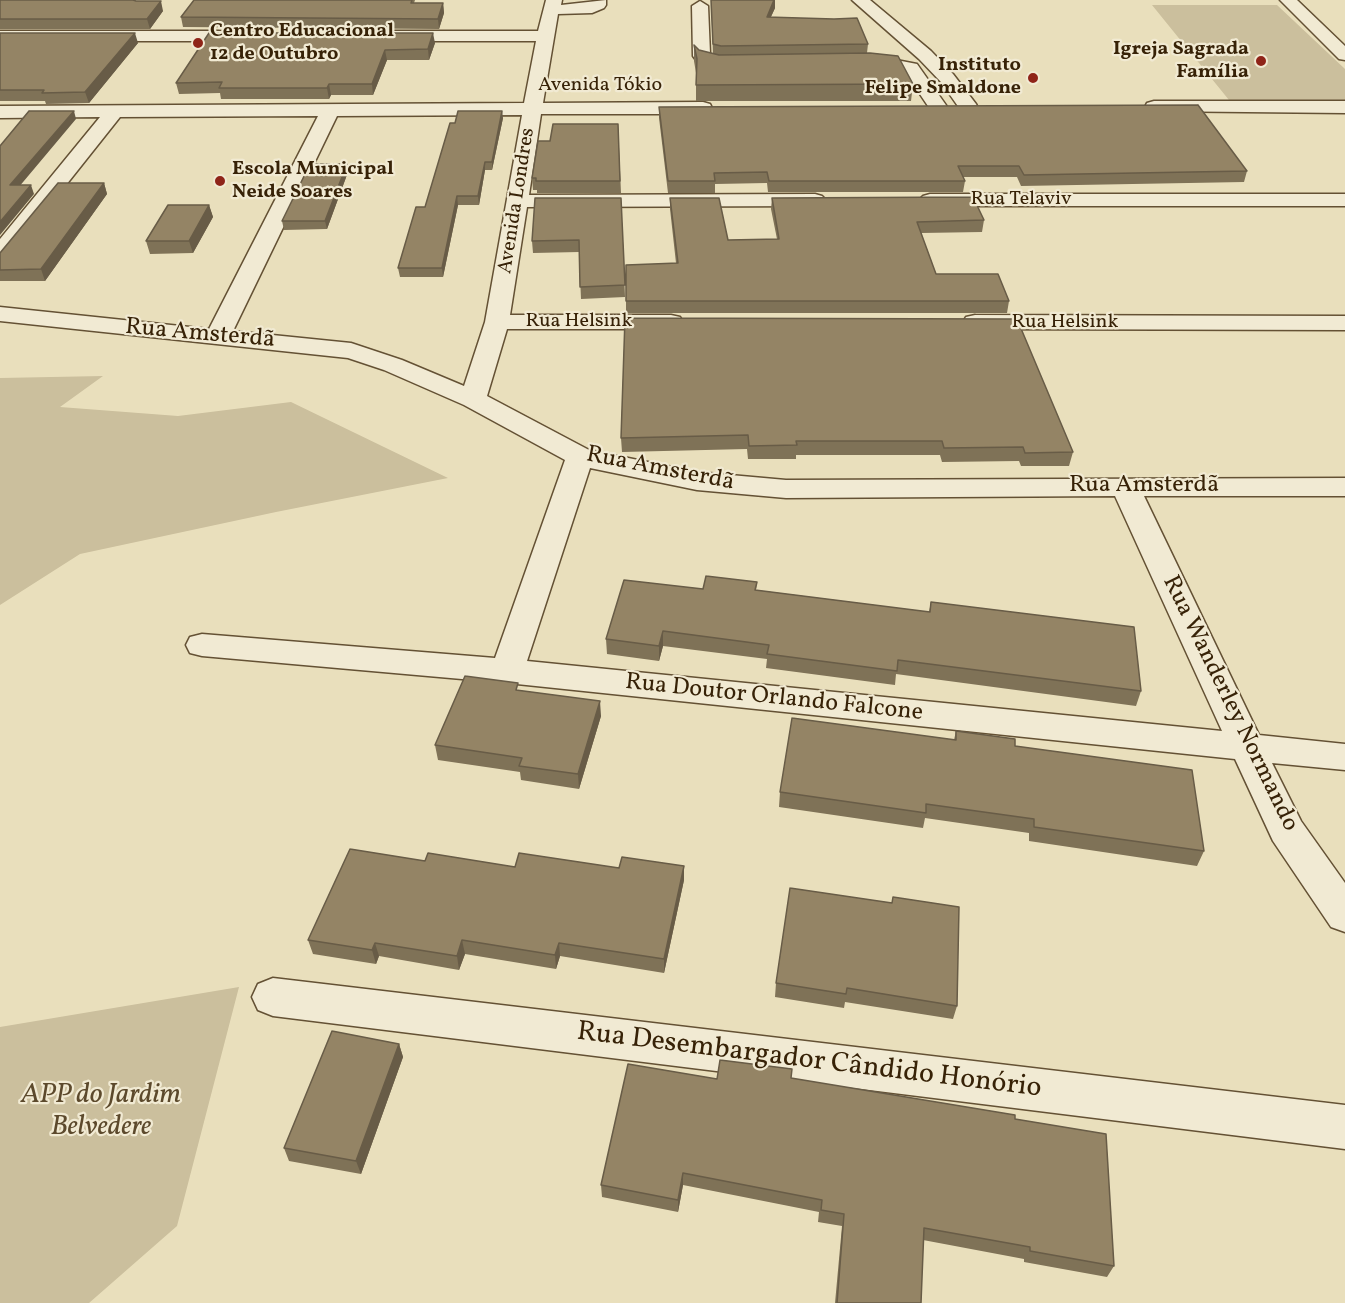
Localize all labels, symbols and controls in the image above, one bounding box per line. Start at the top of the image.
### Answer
place label: Centro Educacional 12 de Outubro [210,20,394,67]
marker: Centro Educacional 12 de Outubro [191,36,205,50]
place label: Igreja Sagrada Família [1113,38,1249,85]
place label: Instituto Felipe Smaldone [864,54,1021,101]
marker: Igreja Sagrada Família [1254,54,1268,68]
marker: Instituto Felipe Smaldone [1026,71,1040,85]
street label: Avenida Tókio [538,74,662,98]
street label: Avenida Londres [495,126,541,276]
place label: Escola Municipal Neide Soares [232,158,394,205]
marker: Escola Municipal Neide Soares [213,174,227,188]
street label: Rua Telaviv [970,188,1072,212]
street label: Rua Helsink [526,310,632,334]
street label: Rua Helsink [1012,311,1118,335]
street label: Rua Amsterdã [124,314,276,356]
street label: Rua Amsterdã [584,442,736,498]
street label: Rua Amsterdã [1069,473,1219,501]
street label: Rua Wanderley Normando [1154,571,1304,837]
street label: Rua Doutor Orlando Falcone [624,669,924,729]
street label: Rua Desembargador Cândido Honório [575,1017,1043,1107]
park label: APP do Jardim Belvedere [21,1080,181,1146]

